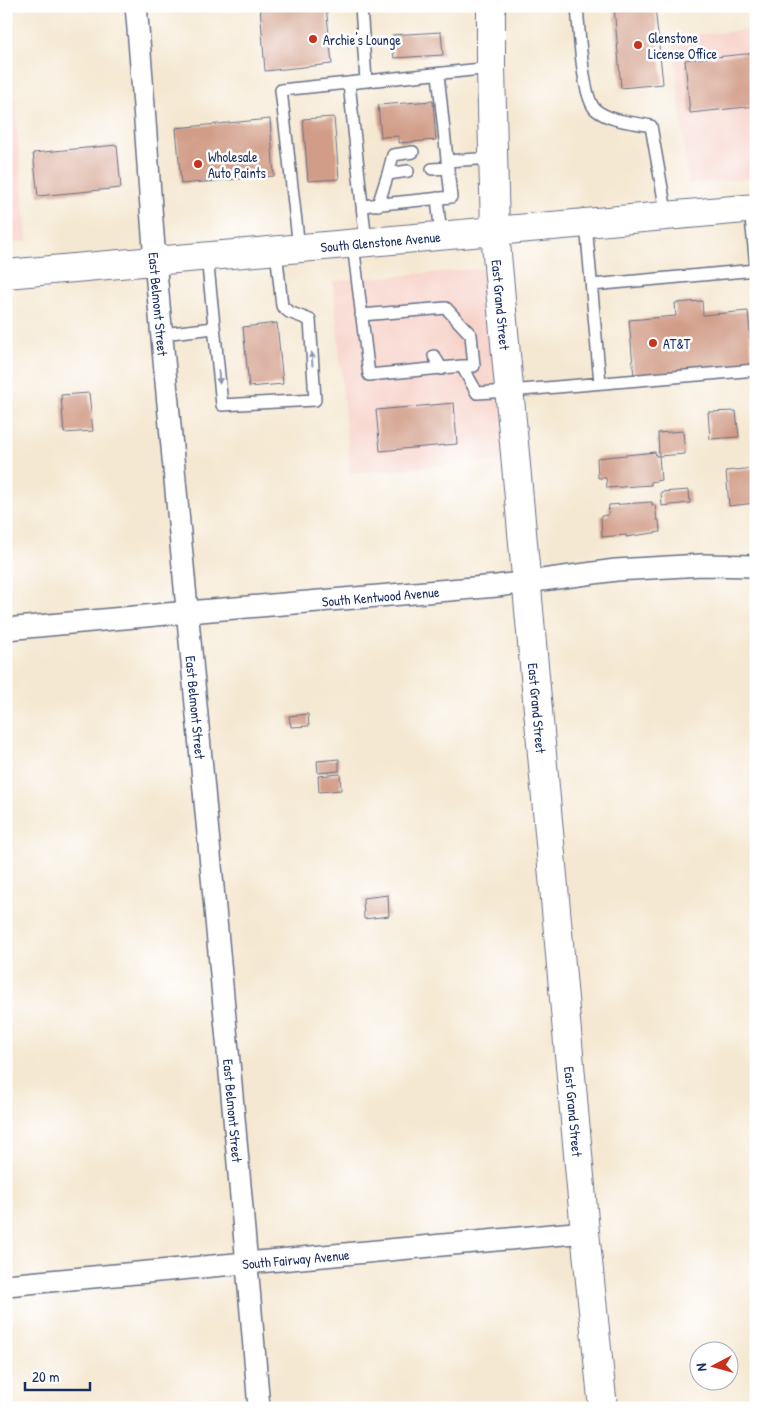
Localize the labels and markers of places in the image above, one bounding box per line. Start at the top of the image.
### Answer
place label: Glenstone License Office [648,28,718,63]
place label: Archie's Lounge [323,30,401,50]
marker: Archie's Lounge [307,33,319,45]
marker: Glenstone License Office [632,39,644,51]
place label: Wholesale Auto Paints [208,147,266,182]
marker: Wholesale Auto Paints [192,158,204,170]
place label: AT&T [663,334,691,353]
marker: AT&T [647,337,659,349]

